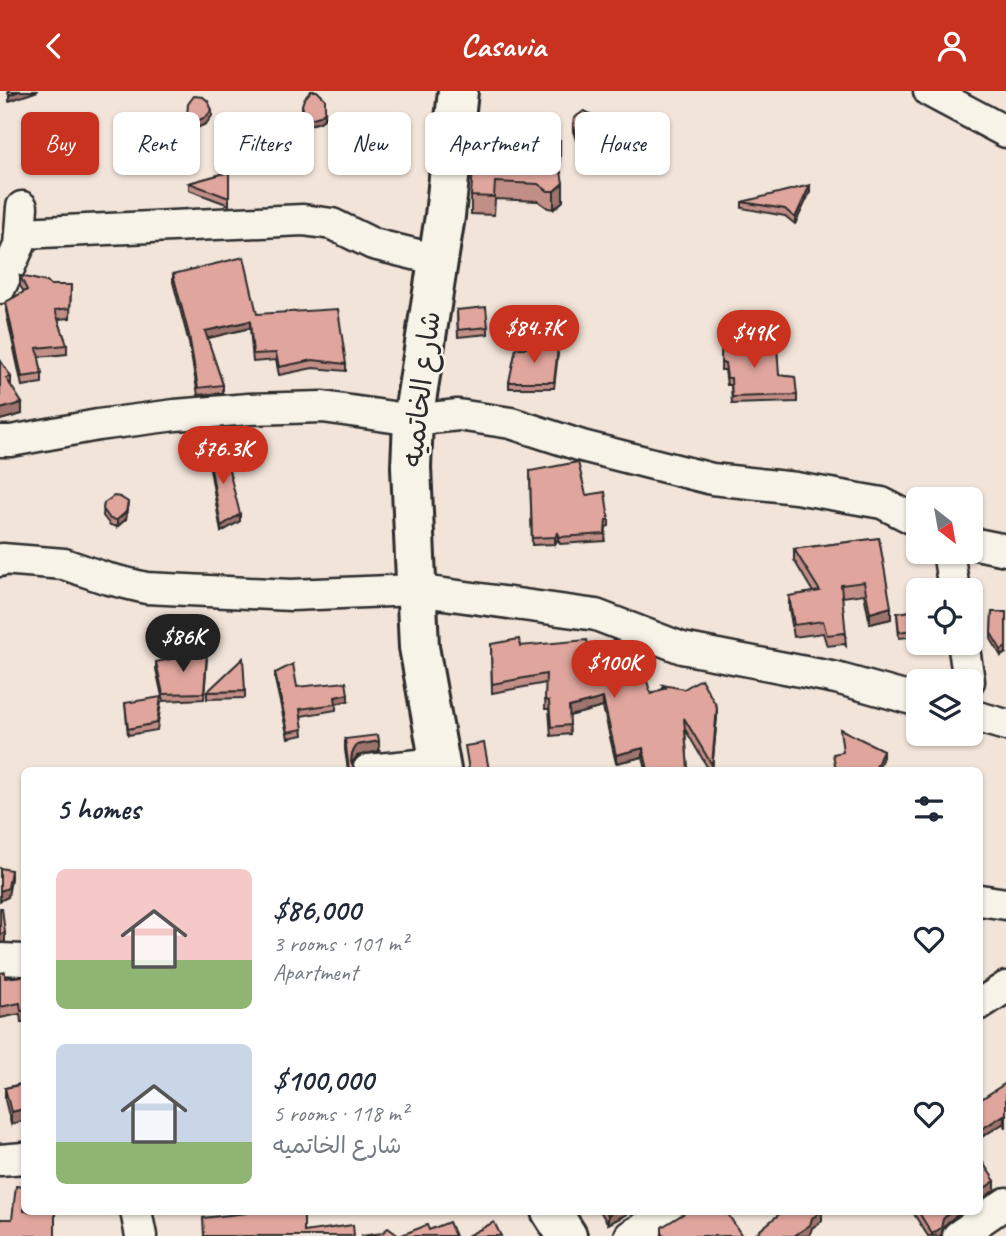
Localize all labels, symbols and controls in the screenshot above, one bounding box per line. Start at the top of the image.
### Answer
text: Casavia [461,25,546,66]
icon: back [35,27,73,65]
icon: person [933,27,971,65]
chip: Buy [21,112,99,175]
chip: Rent [113,112,200,175]
chip: Filters [214,112,314,175]
chip: New [328,112,411,175]
chip: Apartment [425,112,561,175]
chip: House [575,112,670,175]
pin: $84.7K [477,306,591,365]
street label: شارع الخاتميه [394,309,450,469]
pin: $49K [713,310,795,370]
text: $84.7K [505,313,563,342]
text: $49K [733,318,775,347]
pin: $76.3K [166,427,280,486]
text: $76.3K [194,434,252,463]
north arrow [906,487,984,563]
map controls [906,487,983,746]
button: locate [906,578,983,655]
pin: $86K [142,615,224,674]
text: $86K [161,622,205,651]
pin: $100K [565,641,663,700]
text: $100K [587,648,641,677]
button: layers [906,669,983,746]
text: 5 homes [56,790,140,828]
icon: filters [910,790,948,828]
text: $86,000 [273,891,361,929]
icon: home [112,897,196,981]
icon: heart [910,920,948,958]
text: 3 rooms · 101 m² [273,929,408,958]
text: Apartment [273,958,358,987]
text: $100,000 [273,1061,373,1099]
icon: home [112,1072,196,1156]
icon: heart [910,1095,948,1133]
text: 5 rooms · 118 m² [273,1099,408,1128]
text: شارع الخاتميه [273,1131,401,1160]

